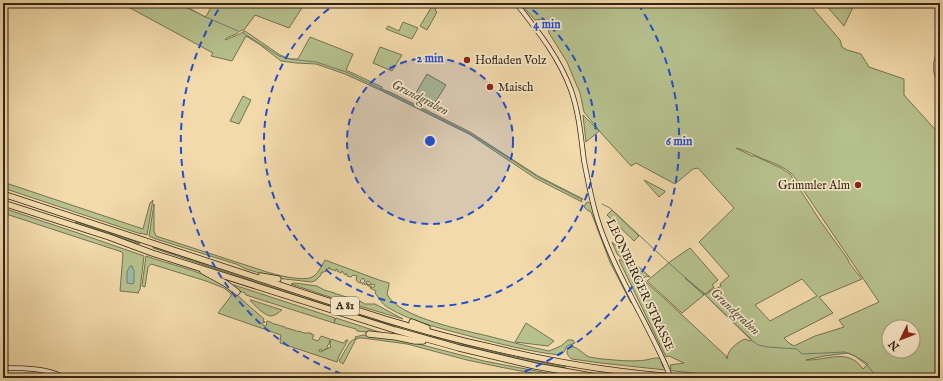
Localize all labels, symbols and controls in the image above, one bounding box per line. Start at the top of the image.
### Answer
text: 4 min [533,17,561,32]
text: 2 min [416,51,444,66]
place label: Hofladen Volz [475,53,547,68]
marker: Hofladen Volz [462,55,472,65]
water label: Grundgraben [388,76,451,121]
place label: Maisch [498,80,534,95]
marker: Maisch [485,82,495,92]
centre of rings [423,134,437,148]
text: 6 min [666,134,693,149]
place label: Grimmler Alm [778,178,850,193]
marker: Grimmler Alm [853,180,863,190]
street label: LEONBERGER STRASSE [603,216,677,354]
water label: Grundgraben [706,285,763,340]
road number: A 81 [331,297,359,315]
north arrow [881,319,921,359]
text: N [886,337,903,354]

